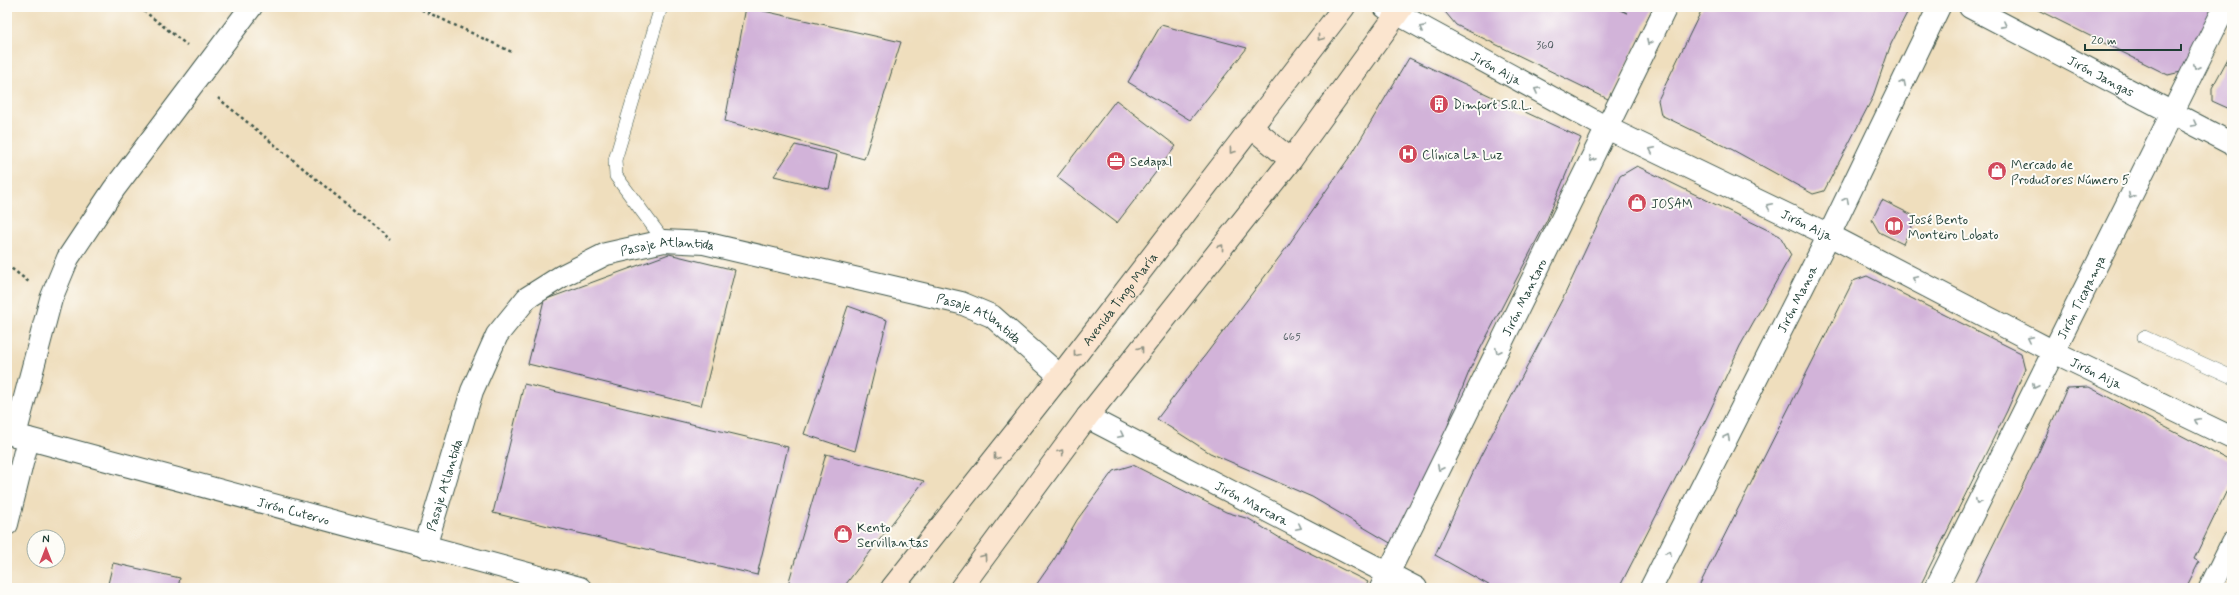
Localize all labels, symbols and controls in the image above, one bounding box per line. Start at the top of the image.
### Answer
one-way arrow [2000,20,2008,28]
one-way arrow [1419,25,1426,33]
scale bar [2085,26,2181,52]
one-way arrow [1318,33,1325,40]
text: 20 m [2091,33,2117,49]
one-way arrow [1646,38,1654,45]
house number: 360 [1536,39,1554,53]
street label: Jirón Aija [1467,48,1524,90]
street label: Jirón Jangas [2064,52,2137,101]
one-way arrow [2193,63,2201,71]
one-way arrow [1898,80,1906,87]
one-way arrow [1533,87,1541,94]
building icon: Dimfort S.R.L. [1428,93,1450,115]
place label: Dimfort S.R.L. [1453,97,1532,116]
one-way arrow [2190,119,2197,127]
hospital icon: Clínica La Luz [1397,143,1419,165]
one-way arrow [1230,147,1237,154]
place label: Clínica La Luz [1422,147,1503,164]
one-way arrow [1649,147,1656,155]
office icon: Sedapal [1105,150,1127,172]
place label: Sedapal [1130,154,1172,171]
one-way arrow [1589,155,1597,162]
place label: Mercado de Productores Número 5 [2011,157,2130,189]
shop icon: Mercado de Productores Número 5 [1986,160,2008,182]
shop icon: JOSAM [1626,192,1648,214]
one-way arrow [2129,192,2136,199]
place label: JOSAM [1651,196,1693,213]
one-way arrow [1841,197,1849,205]
one-way arrow [1766,203,1773,211]
street label: Jirón Aija [1778,206,1835,246]
place label: José Bento Monteiro Lobato [1908,212,1998,244]
library icon: José Bento Monteiro Lobato [1883,215,1905,237]
street label: Pasaje Atlantida [619,233,717,261]
one-way arrow [1217,245,1224,252]
street label: Avenida Tingo María [1079,249,1162,350]
street label: Jirón Ticapampa [2054,252,2110,343]
street label: Jirón Mantaro [1499,256,1551,339]
street label: Jirón Manoa [1774,263,1822,336]
one-way arrow [1911,277,1919,284]
street label: Pasaje Atlantida [935,291,1025,349]
house number: 665 [1283,330,1301,344]
one-way arrow [2027,336,2034,344]
one-way arrow [1136,347,1143,354]
one-way arrow [1495,347,1503,354]
one-way arrow [1074,350,1081,357]
street label: Jirón Aija [2067,354,2125,394]
one-way arrow [2032,381,2040,389]
one-way arrow [2194,418,2201,426]
one-way arrow [1117,430,1125,438]
one-way arrow [1723,434,1730,441]
street label: Pasaje Atlantida [423,437,467,534]
one-way arrow [1056,449,1064,456]
one-way arrow [993,452,1000,459]
one-way arrow [1437,463,1445,471]
street label: Jirón Marcara [1212,478,1291,530]
street label: Jirón Cutervo [255,494,331,530]
one-way arrow [1975,498,1983,506]
place label: Kento Servillantas [857,520,928,552]
shop icon: Kento Servillantas [832,523,854,545]
one-way arrow [1295,523,1302,530]
north arrow [26,529,66,569]
text: N [42,533,50,547]
one-way arrow [1664,550,1672,557]
one-way arrow [979,554,986,561]

